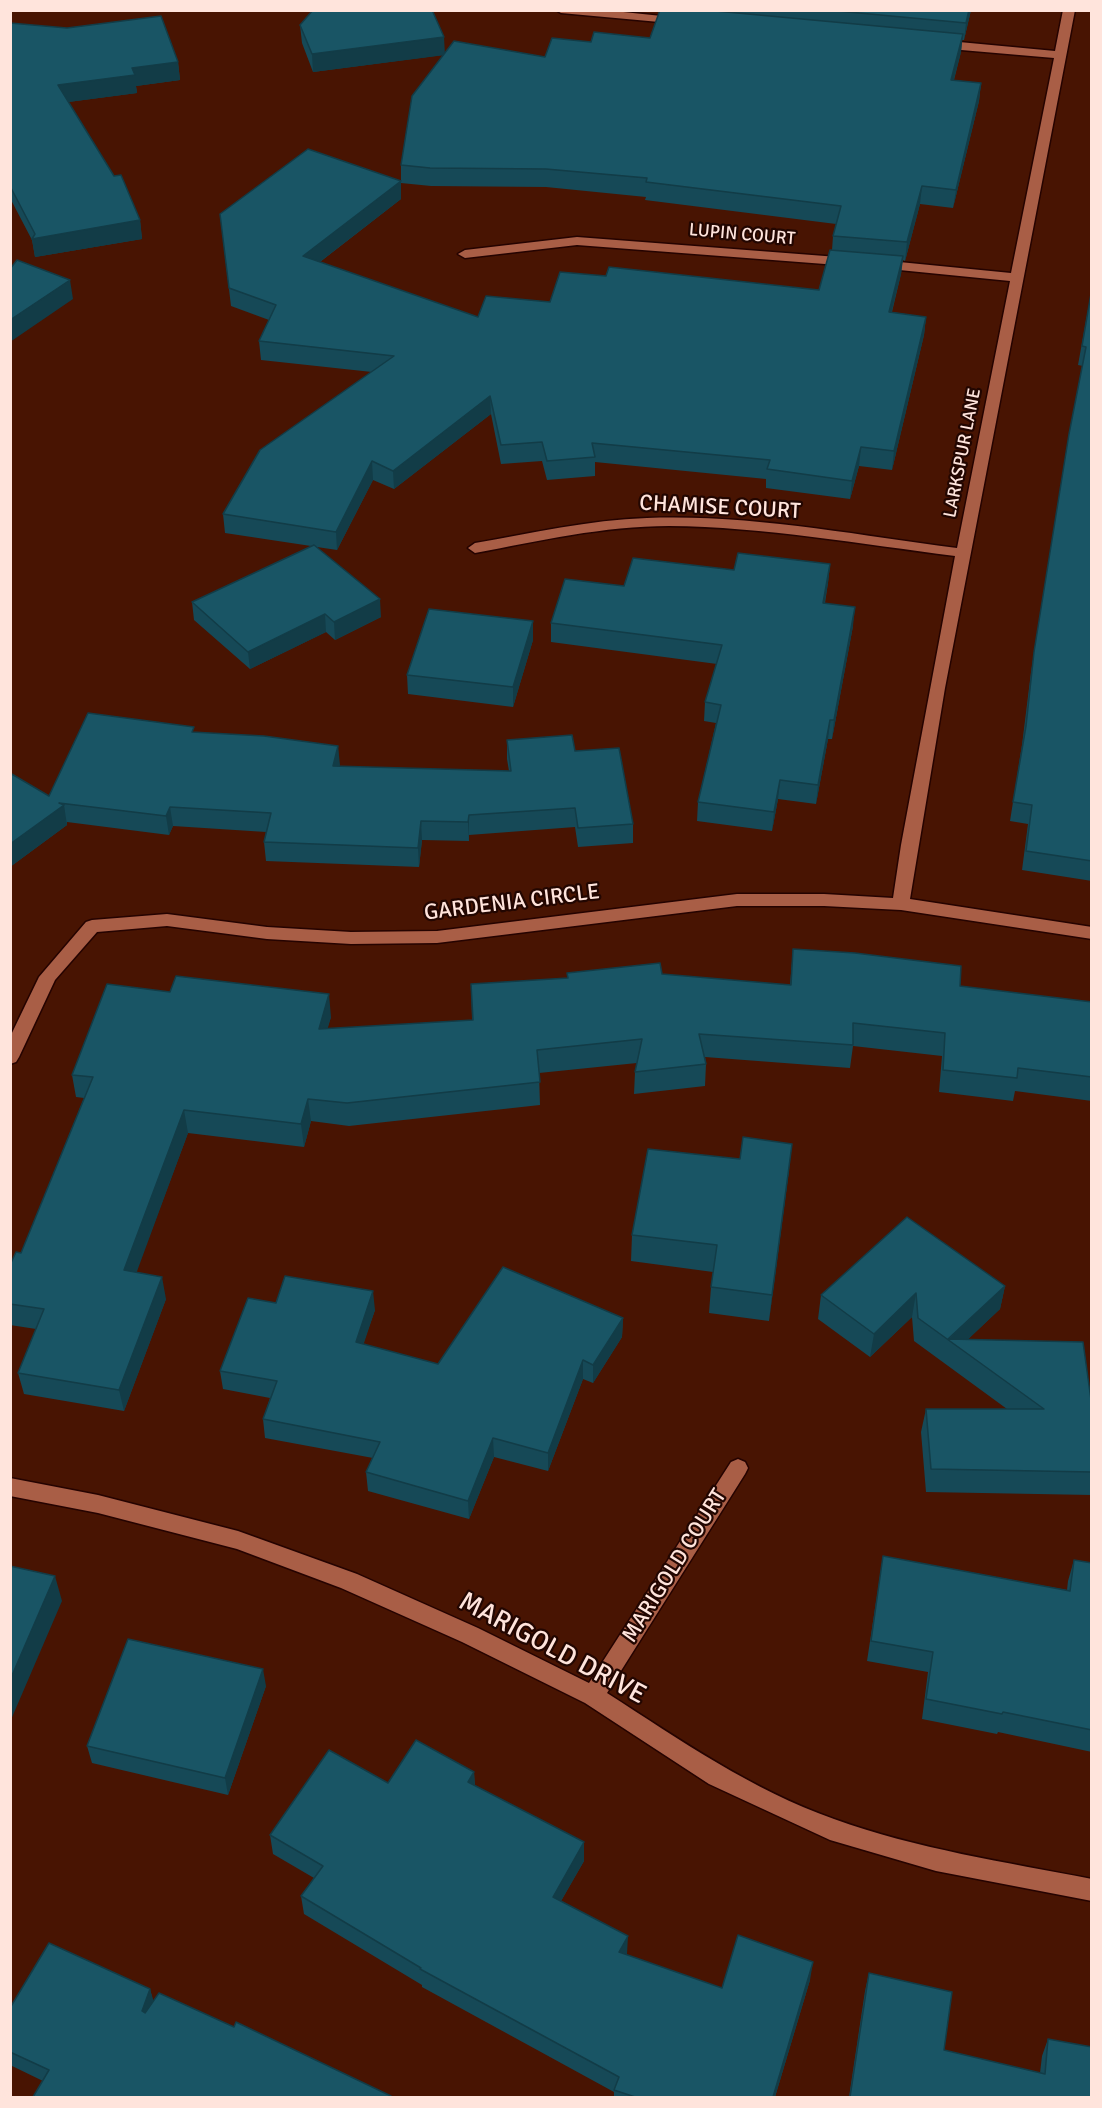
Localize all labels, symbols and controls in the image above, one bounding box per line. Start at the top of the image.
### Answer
street label: LUPIN COURT [688,220,796,250]
street label: LARKSPUR LANE [940,386,986,520]
street label: CHAMISE COURT [639,491,801,525]
street label: GARDENIA CIRCLE [423,879,601,927]
street label: MARIGOLD COURT [617,1484,733,1648]
street label: MARIGOLD DRIVE [453,1586,651,1712]

